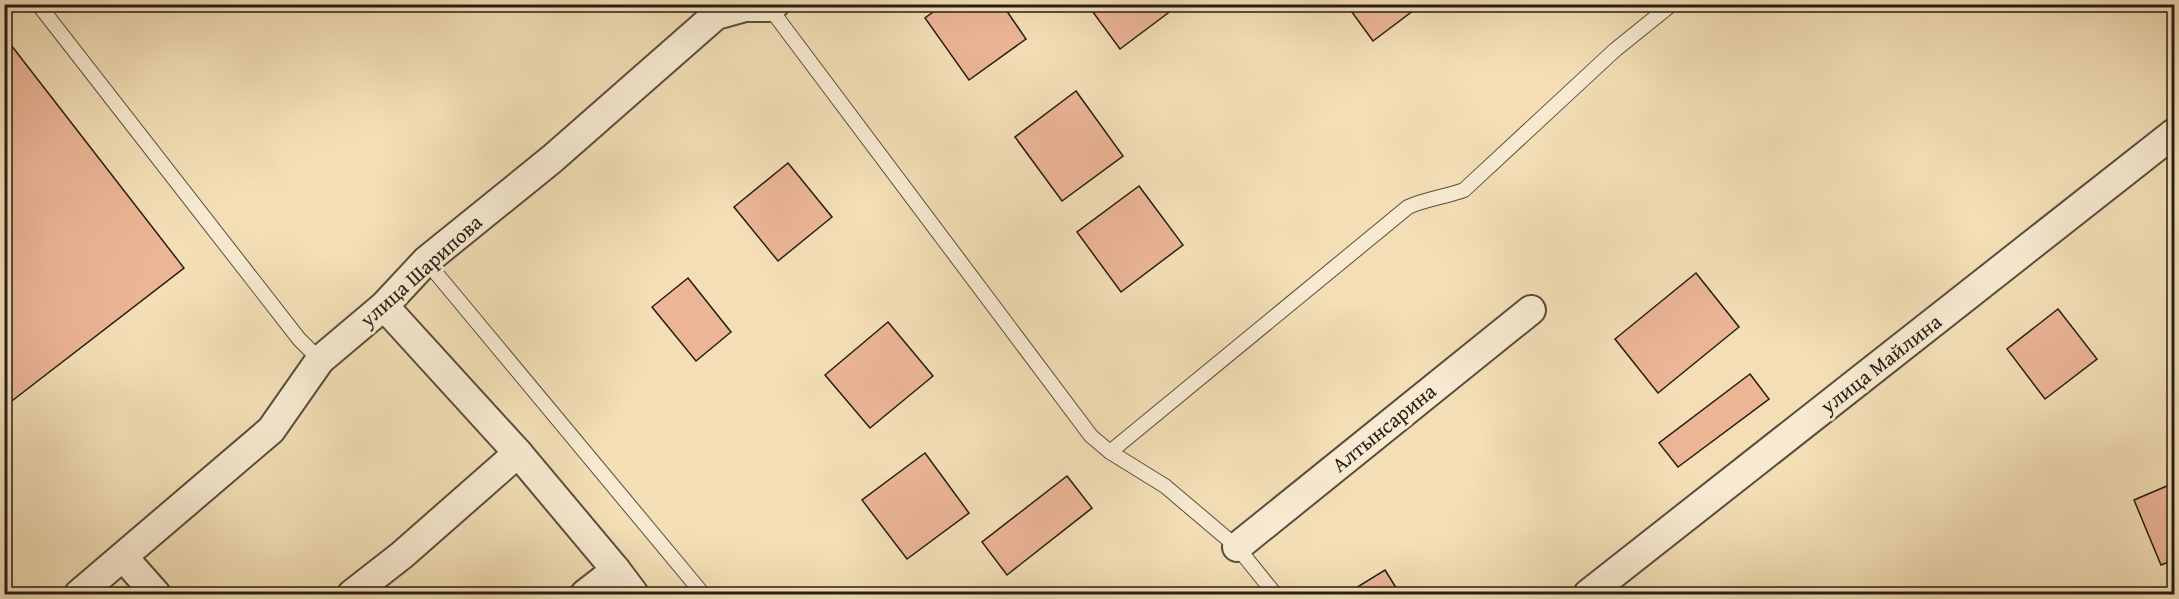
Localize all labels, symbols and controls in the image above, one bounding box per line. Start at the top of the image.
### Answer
street label: улица Шарипова [352,207,489,335]
street label: улица Майлина [1813,306,1948,422]
street label: Алтынсарина [1325,376,1443,480]

